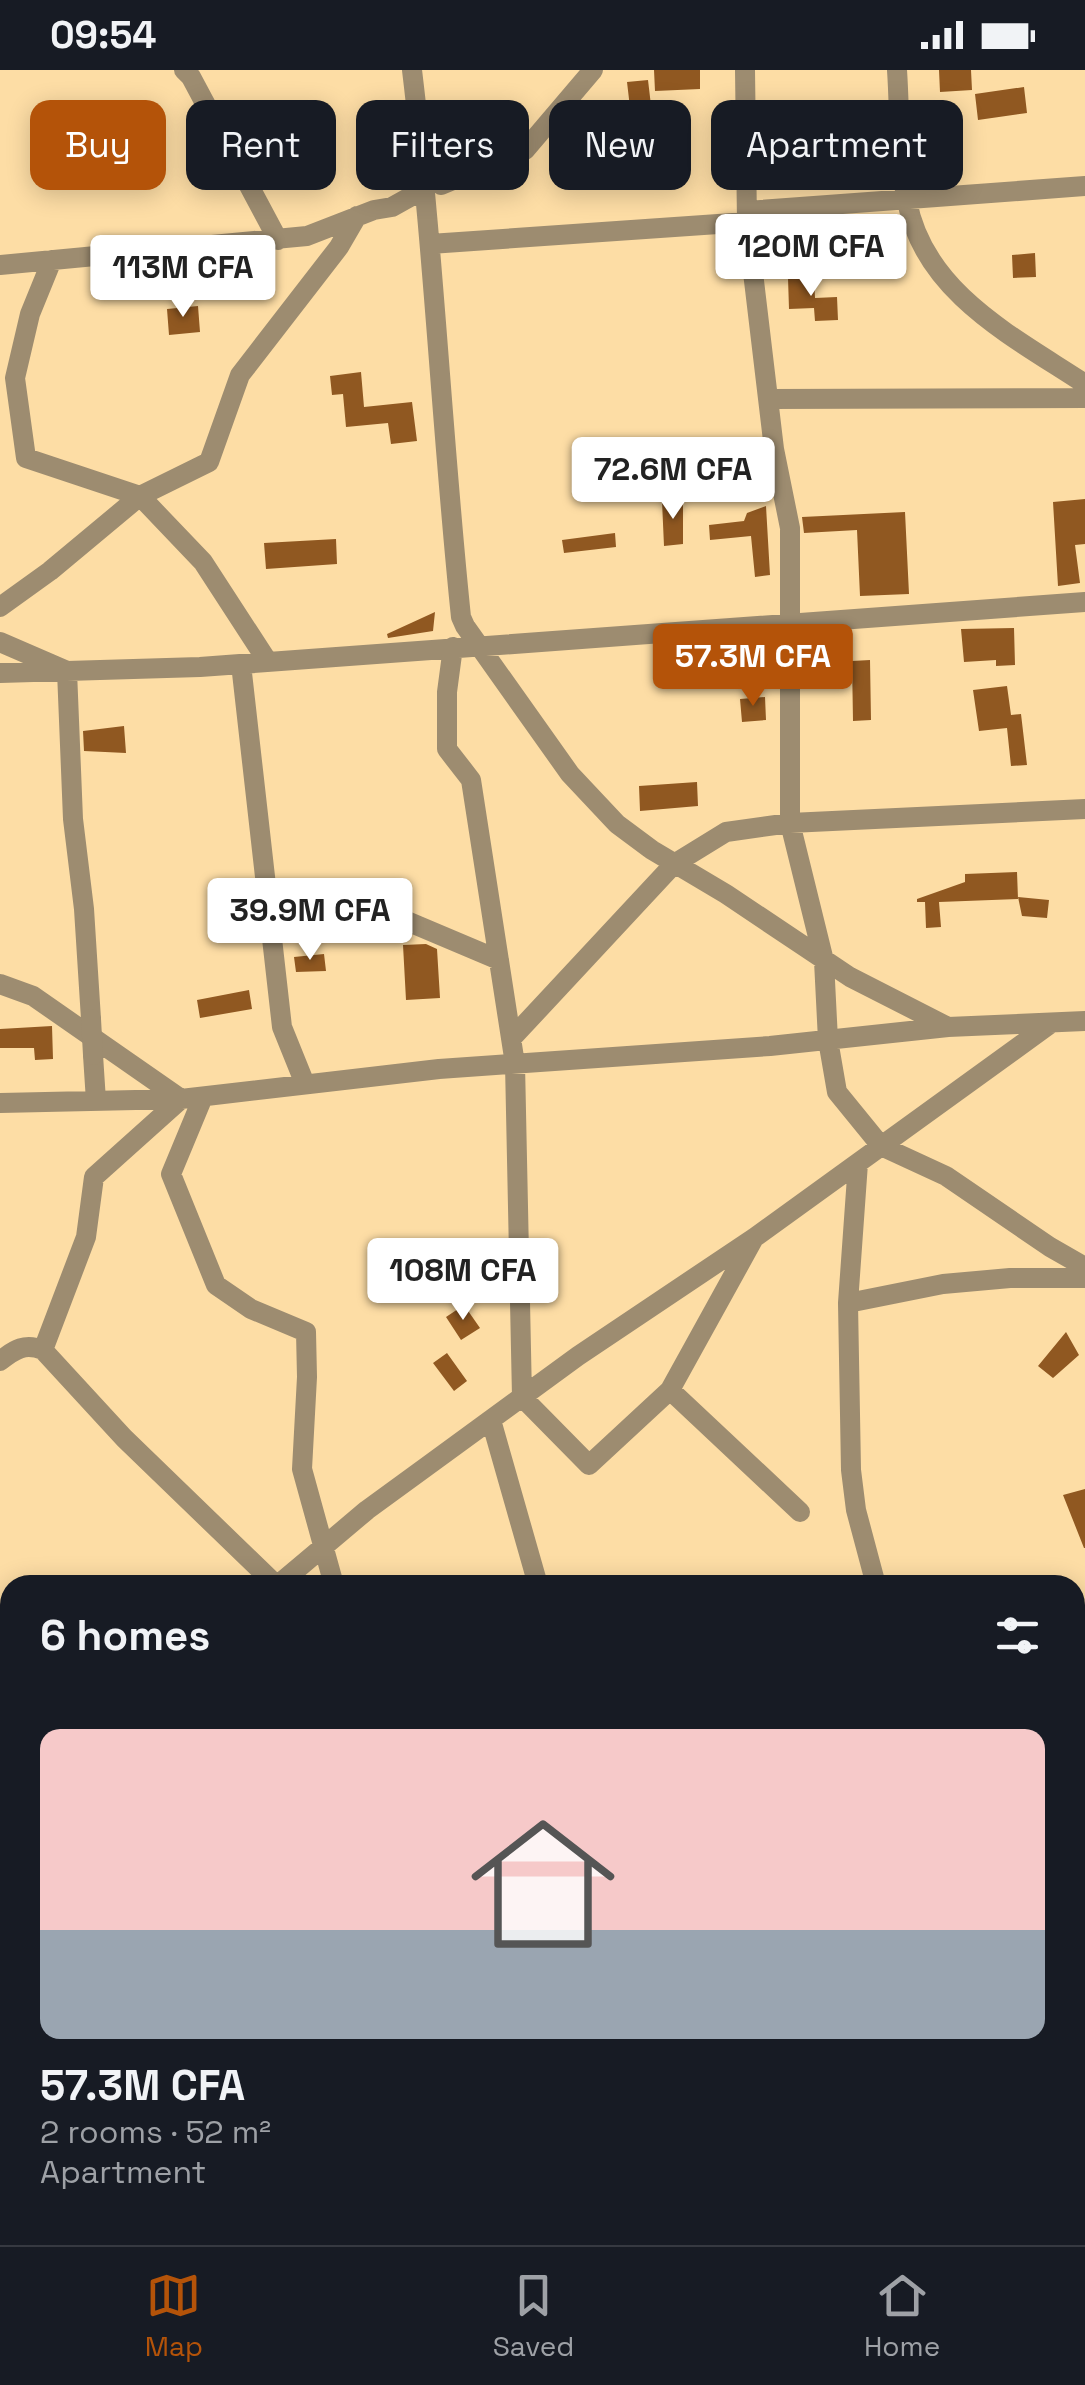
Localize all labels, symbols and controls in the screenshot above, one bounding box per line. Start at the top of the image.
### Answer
text: 09:54 [50,11,156,59]
chip: Buy [30,100,166,190]
chip: Rent [186,100,336,190]
chip: Filters [356,100,529,190]
chip: New [549,100,691,190]
chip: Apartment [711,100,963,190]
pin: 120M CFA [708,214,914,299]
text: 120M CFA [737,226,885,266]
pin: 113M CFA [80,235,286,320]
text: 113M CFA [112,247,254,287]
pin: 72.6M CFA [559,437,787,522]
text: 72.6M CFA [594,449,752,489]
pin: 57.3M CFA [639,624,867,709]
text: 57.3M CFA [675,636,831,676]
pin: 39.9M CFA [196,878,424,963]
text: 39.9M CFA [229,890,391,930]
pin: 108M CFA [360,1238,566,1323]
text: 108M CFA [389,1250,537,1290]
icon: filters [990,1608,1045,1663]
text: 6 homes [40,1609,210,1662]
icon: home [453,1794,633,1974]
text: 57.3M CFA [40,2059,245,2112]
text: 2 rooms · 52 m² [40,2112,271,2152]
text: Apartment [40,2152,206,2192]
tab: Map [145,2268,203,2364]
tab: Saved [493,2268,574,2364]
tab: Home [864,2268,940,2364]

